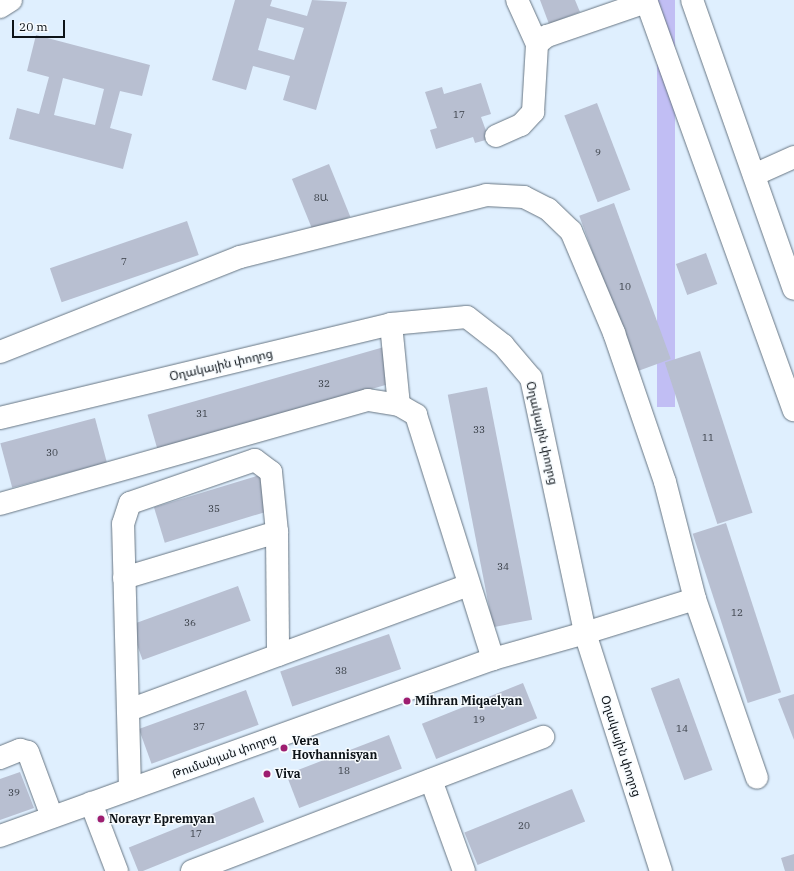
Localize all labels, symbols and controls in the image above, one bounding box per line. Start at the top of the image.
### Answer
scale bar [14,12,67,38]
text: 20 m [19,19,48,34]
house number: 17 [453,109,465,121]
house number: 9 [595,147,601,159]
house number: 8Ա [314,192,328,204]
house number: 7 [121,256,127,268]
house number: 10 [619,281,631,293]
street label: Օղակային փողոց [168,346,274,384]
house number: 32 [318,378,330,390]
street label: Օղակային փողոց [523,380,561,486]
house number: 31 [196,408,208,420]
house number: 33 [473,424,485,436]
house number: 11 [702,432,714,444]
house number: 30 [46,447,58,459]
house number: 35 [208,503,220,515]
house number: 34 [497,561,509,573]
house number: 12 [731,607,743,619]
house number: 36 [184,617,196,629]
house number: 38 [335,665,347,677]
place label: Mihran Miqaelyan [415,694,522,708]
street label: Օղակային փողոց [598,694,644,798]
marker: Mihran Miqaelyan [402,696,412,706]
house number: 19 [473,714,485,726]
house number: 37 [193,721,205,733]
house number: 14 [676,723,688,735]
street label: Թումանյան փողոց [170,730,278,782]
place label: Vera Hovhannisyan [292,734,377,762]
marker: Vera Hovhannisyan [279,743,289,753]
house number: 18 [338,765,350,777]
place label: Viva [275,767,301,781]
marker: Viva [262,769,272,779]
house number: 39 [8,787,20,799]
place label: Norayr Epremyan [109,812,215,826]
marker: Norayr Epremyan [96,814,106,824]
house number: 20 [518,820,530,832]
house number: 17 [190,828,202,840]

